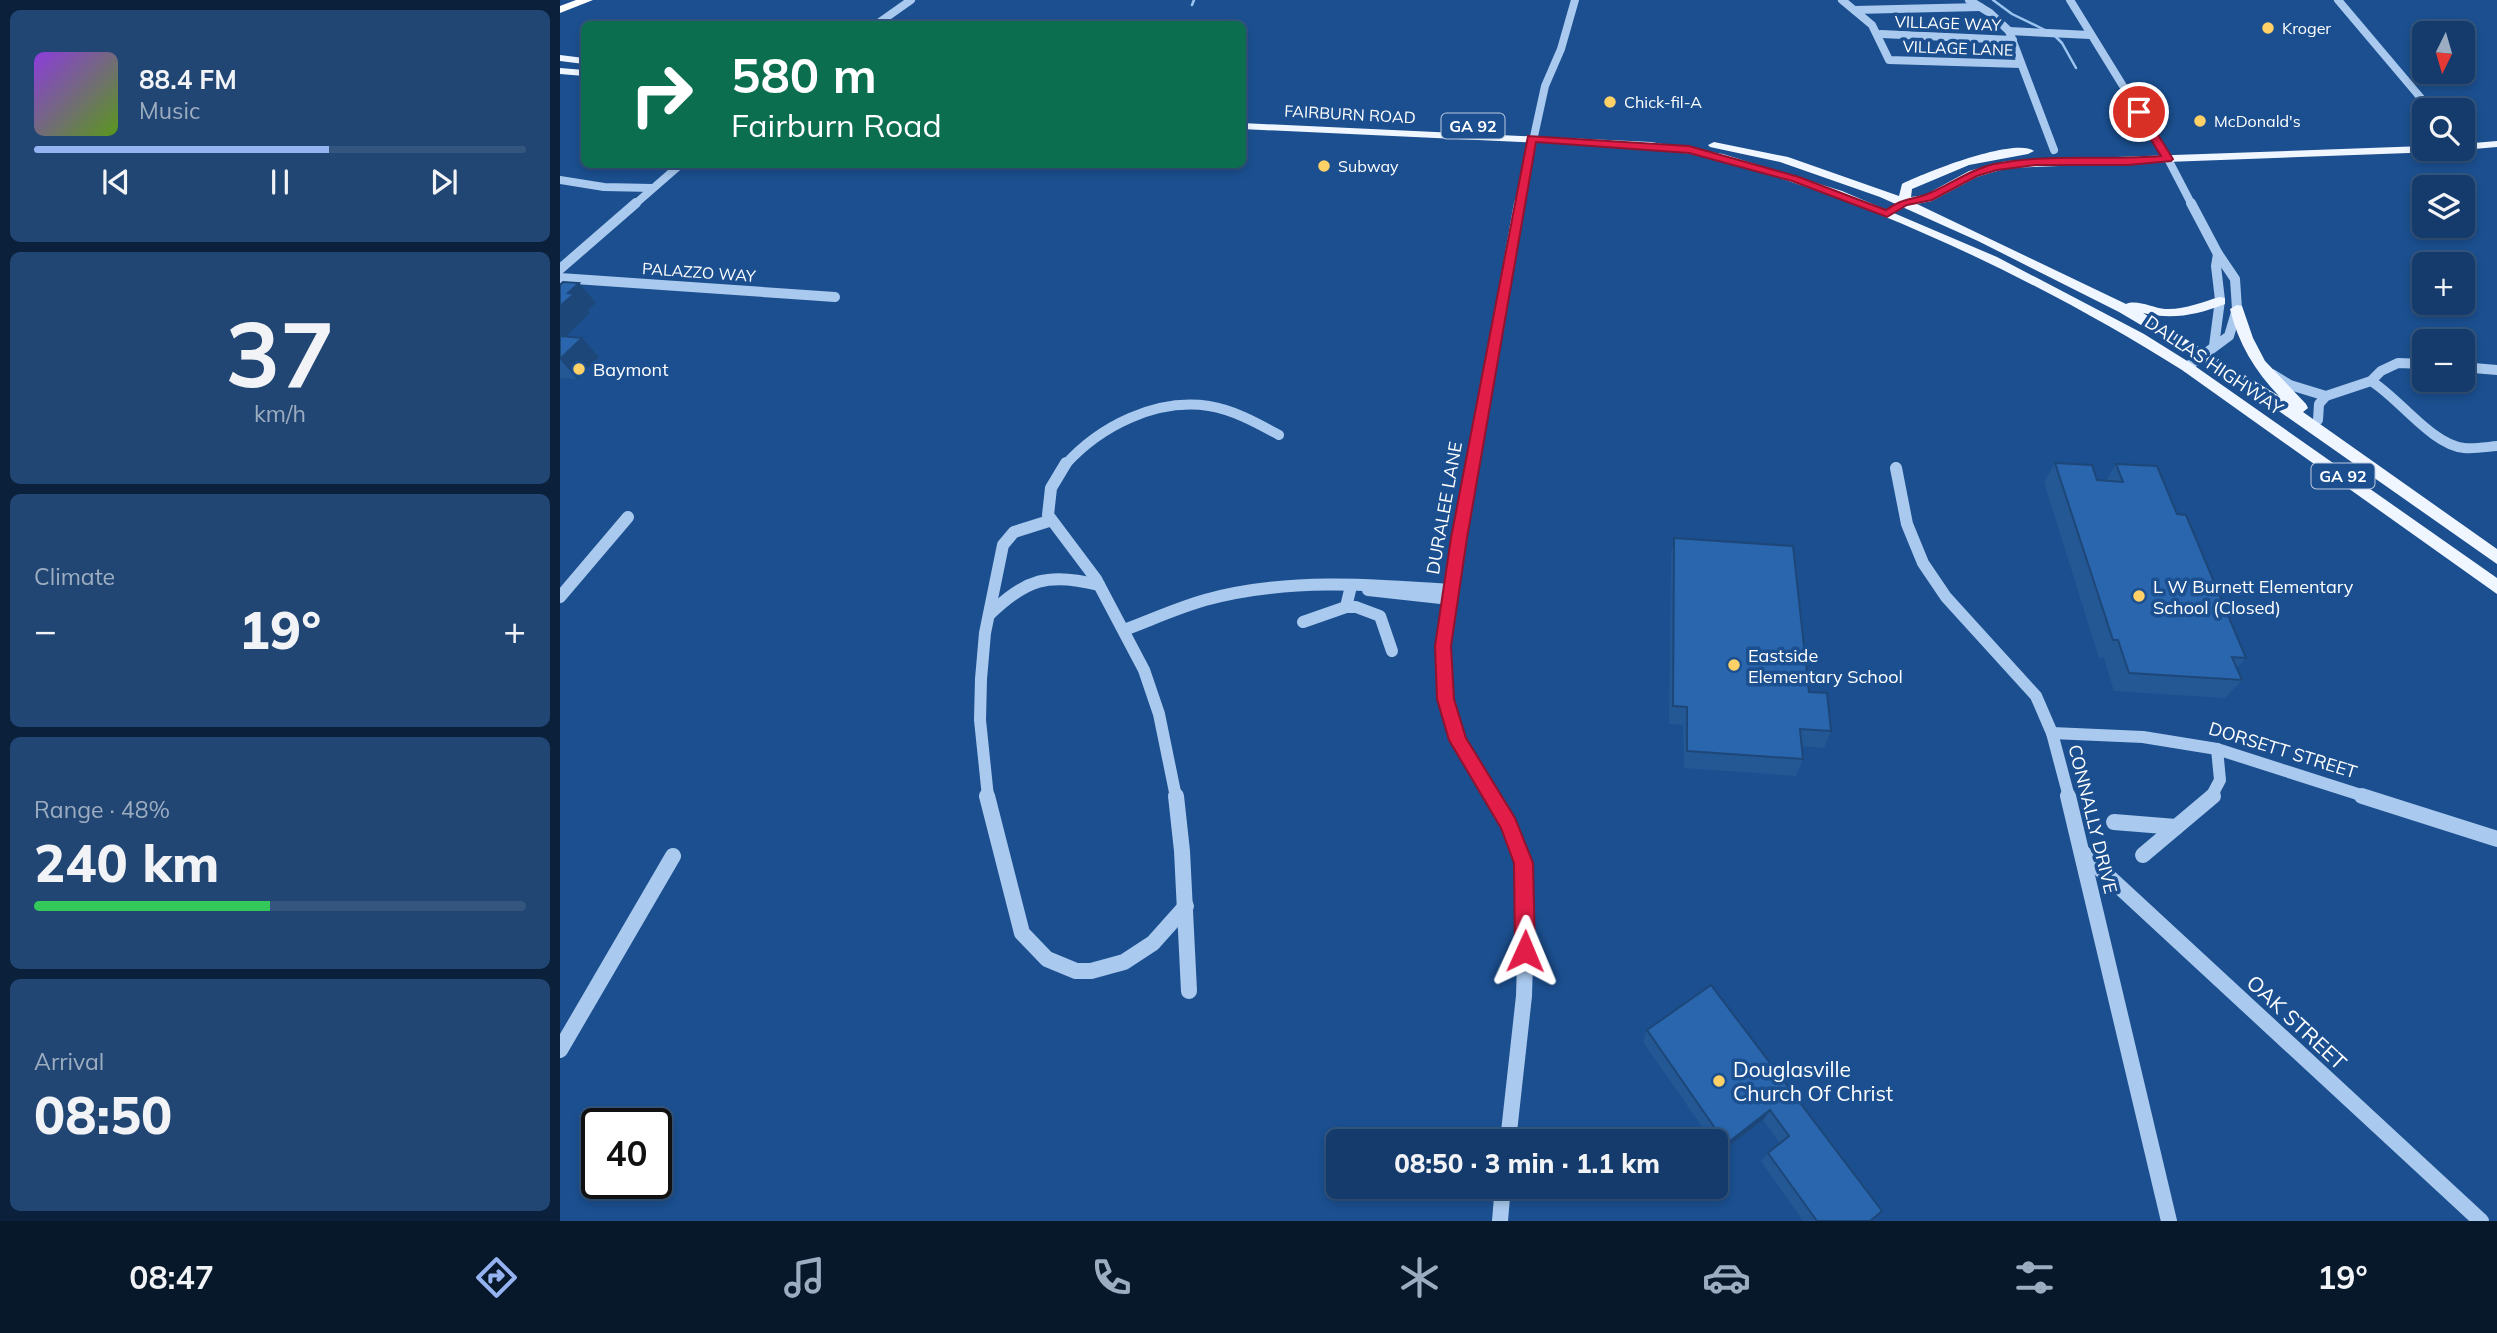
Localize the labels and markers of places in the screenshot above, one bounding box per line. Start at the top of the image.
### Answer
place label: Kroger [2282,18,2331,38]
marker: Kroger [2260,20,2276,36]
pin [2109,82,2169,142]
place label: Chick-fil-A [1624,92,1702,112]
marker: Chick-fil-A [1602,94,1618,110]
place label: McDonald's [2214,111,2301,131]
marker: McDonald's [2192,113,2208,129]
place label: Subway [1338,156,1399,176]
marker: Subway [1316,158,1332,174]
place label: Baymont [593,358,668,381]
marker: Baymont [571,361,587,377]
place label: L W Burnett Elementary School (Closed) [2153,575,2354,619]
marker: L W Burnett Elementary School (Closed) [2131,588,2147,604]
place label: Eastside Elementary School [1748,644,1903,688]
marker: Eastside Elementary School [1726,657,1742,673]
place label: Douglasville Church Of Christ [1733,1056,1893,1106]
marker: Douglasville Church Of Christ [1711,1073,1727,1089]

